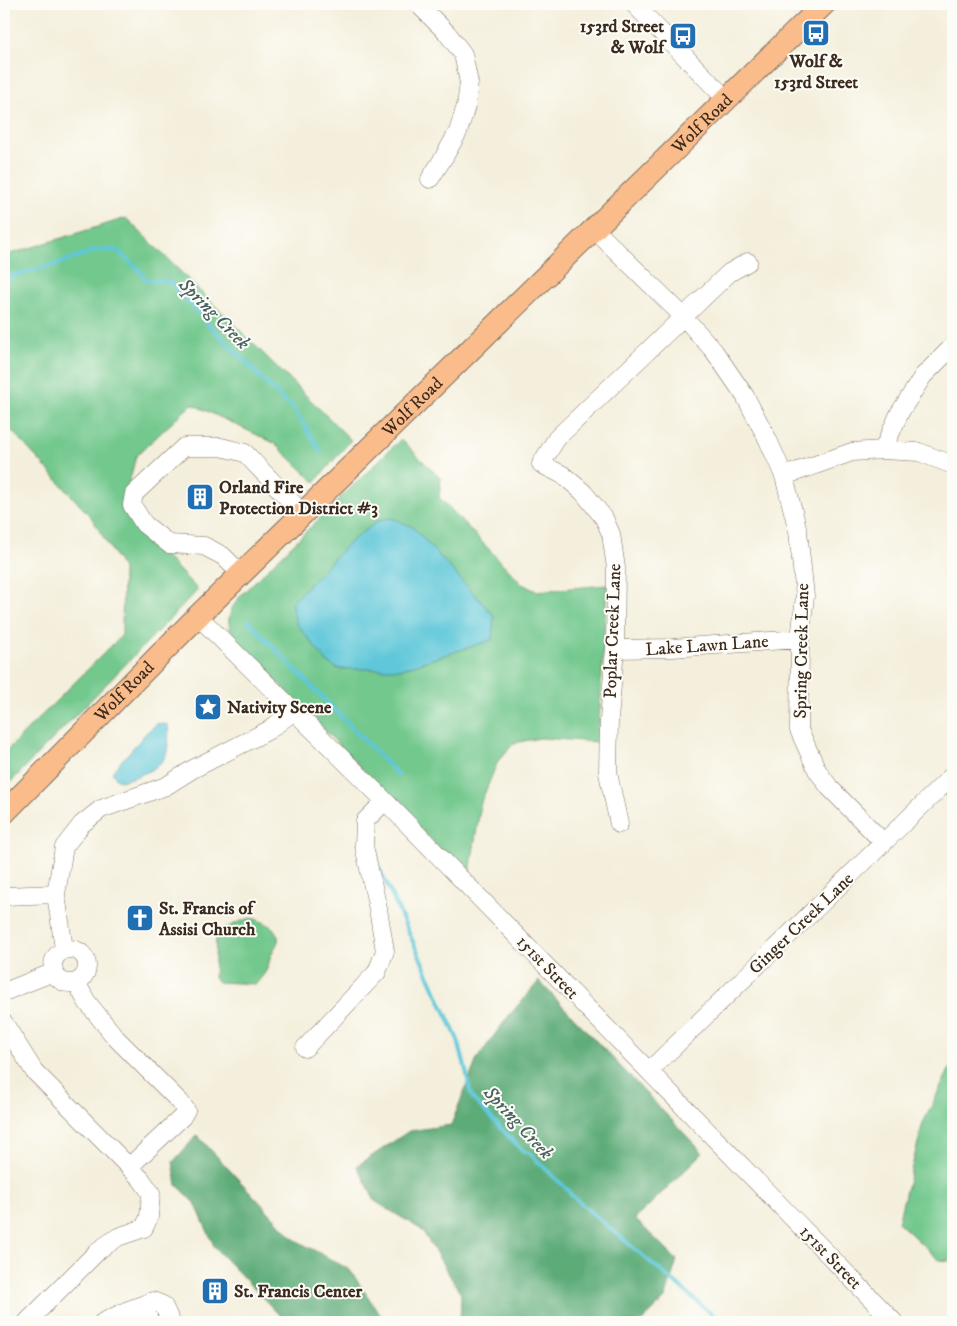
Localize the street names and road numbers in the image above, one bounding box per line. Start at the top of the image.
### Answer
street label: Wolf Road [667,90,738,160]
street label: Wolf Road [377,373,448,443]
street label: Poplar Creek Lane [600,563,626,699]
street label: Spring Creek Lane [790,583,814,719]
street label: Lake Lawn Lane [645,631,769,661]
street label: Wolf Road [89,657,159,728]
street label: Ginger Creek Lane [745,868,859,979]
street label: 151st Street [511,931,583,1004]
street label: 151st Street [794,1221,866,1294]

